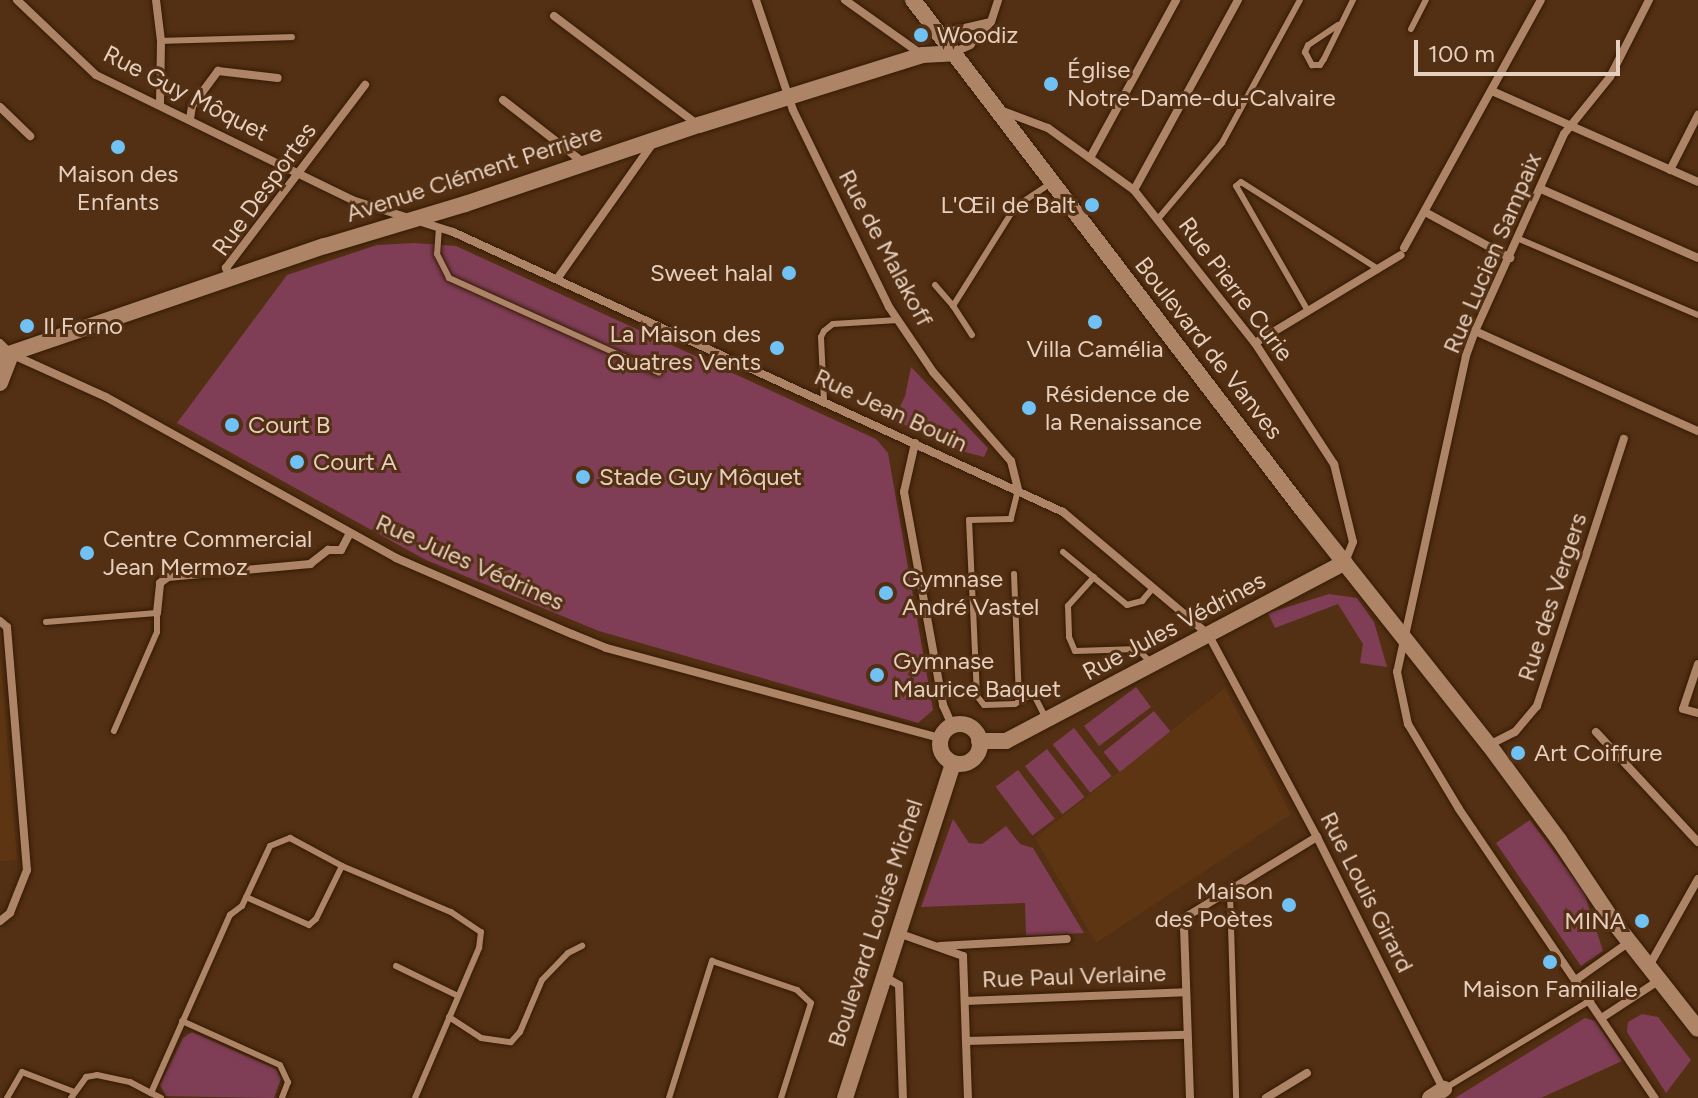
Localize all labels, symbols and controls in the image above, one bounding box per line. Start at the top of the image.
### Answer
place label: Woodiz [937,21,1018,49]
scale bar [1418,24,1624,74]
marker: Woodiz [912,26,930,44]
street label: Rue Guy Môquet [99,39,273,147]
text: 100 m [1428,39,1495,68]
place label: Église Notre-Dame-du-Calvaire [1067,56,1336,112]
marker: Église Notre-Dame-du-Calvaire [1042,75,1060,93]
street label: Rue Desportes [206,117,322,261]
street label: Avenue Clément Perrière [342,118,606,228]
marker: Maison des Enfants [109,138,127,156]
street label: Rue Lucien Sampaix [1437,148,1547,358]
place label: Maison des Enfants [58,160,178,216]
street label: Rue de Malakoff [833,165,939,331]
place label: L'Œil de Balt [940,191,1076,219]
marker: L'Œil de Balt [1083,196,1101,214]
street label: Rue Pierre Curie [1173,211,1299,367]
street label: Boulevard de Vanves [1129,251,1289,445]
place label: Sweet halal [650,259,773,287]
marker: Sweet halal [780,264,798,282]
place label: Il Forno [43,312,123,340]
marker: Villa Camélia [1086,313,1104,331]
marker: Il Forno [18,317,36,335]
place label: La Maison des Quatres Vents [607,320,761,376]
place label: Villa Camélia [1026,335,1164,363]
marker: La Maison des Quatres Vents [768,339,786,357]
street label: Rue Jean Bouin [810,362,972,458]
place label: Résidence de la Renaissance [1045,380,1202,436]
marker: Résidence de la Renaissance [1020,399,1038,417]
place label: Court B [248,411,330,439]
marker: Court B [223,416,241,434]
place label: Court A [313,448,397,476]
marker: Court A [288,453,306,471]
place label: Stade Guy Môquet [599,463,802,491]
marker: Stade Guy Môquet [574,468,592,486]
street label: Rue Jules Védrines [371,508,569,616]
street label: Rue des Vergers [1511,509,1593,685]
place label: Centre Commercial Jean Mermoz [103,525,312,581]
marker: Centre Commercial Jean Mermoz [78,544,96,562]
place label: Gymnase André Vastel [902,565,1039,621]
street label: Rue Jules Védrines [1078,566,1270,686]
marker: Gymnase André Vastel [877,584,895,602]
place label: Gymnase Maurice Baquet [893,647,1061,703]
marker: Gymnase Maurice Baquet [868,666,886,684]
place label: Art Coiffure [1534,739,1662,767]
marker: Art Coiffure [1509,744,1527,762]
street label: Boulevard Louise Michel [821,795,929,1051]
street label: Rue Louis Girard [1314,807,1420,977]
place label: Maison des Poètes [1155,877,1273,933]
marker: Maison des Poètes [1280,896,1298,914]
place label: MINA [1564,907,1626,935]
marker: MINA [1633,912,1651,930]
marker: Maison Familiale [1541,953,1559,971]
street label: Rue Paul Verlaine [981,958,1167,994]
place label: Maison Familiale [1462,975,1638,1003]

